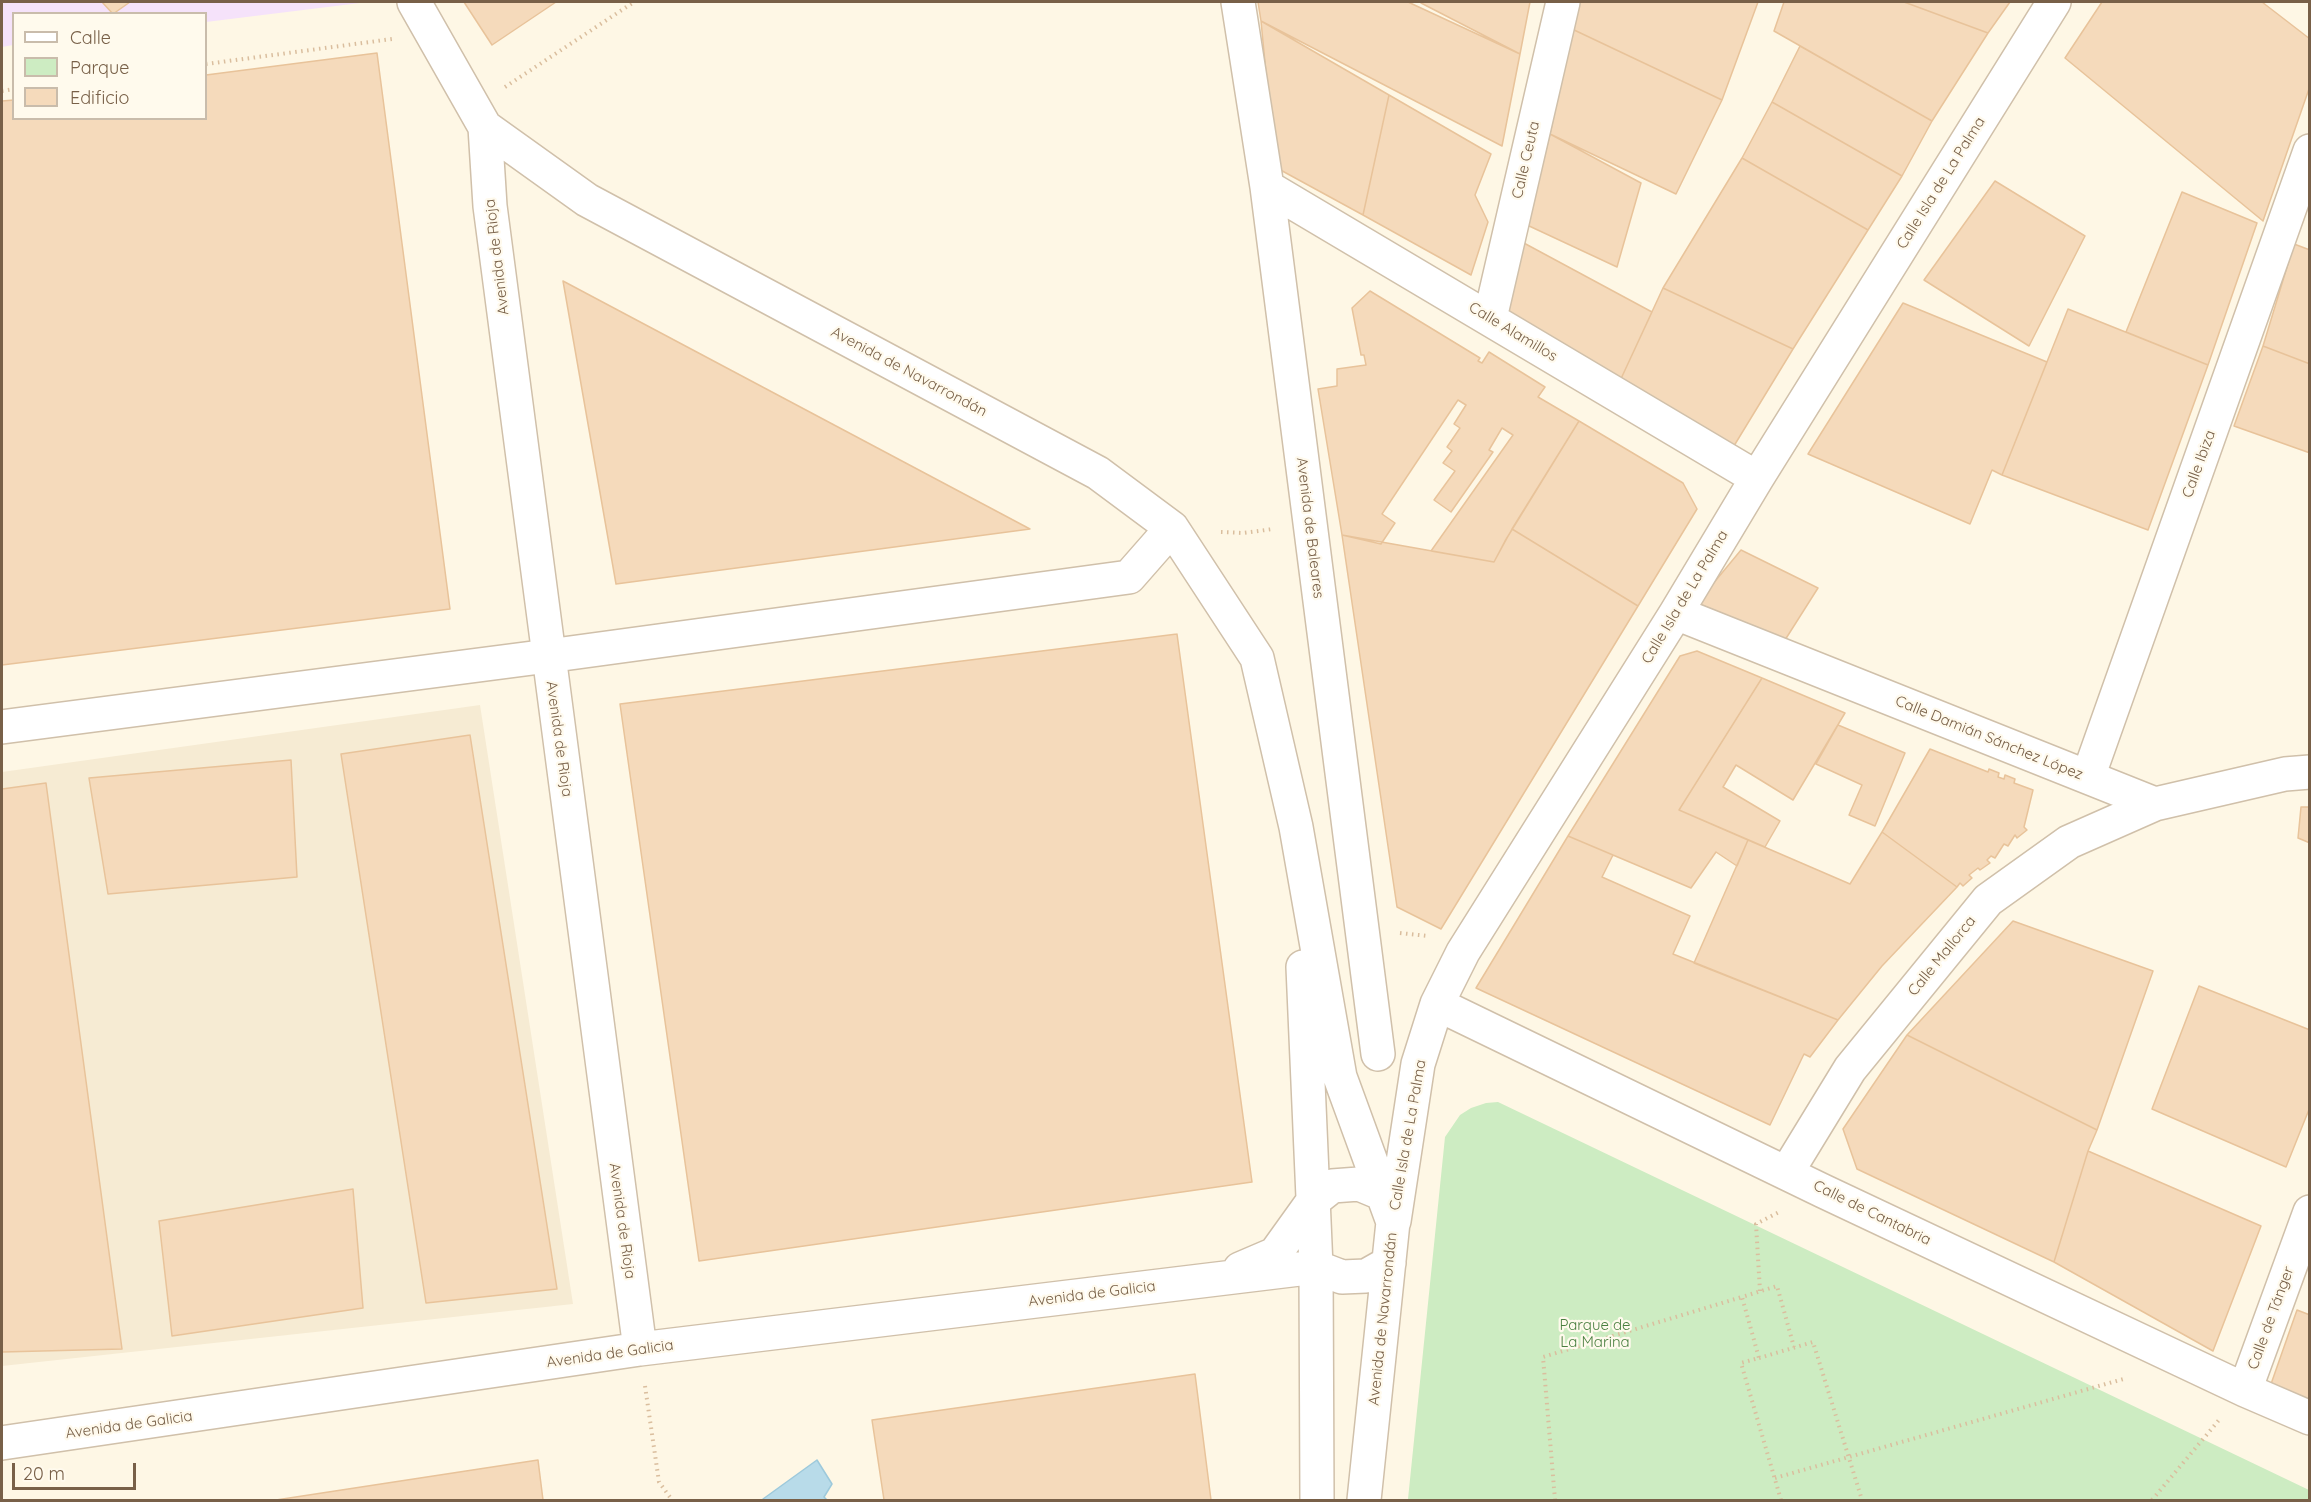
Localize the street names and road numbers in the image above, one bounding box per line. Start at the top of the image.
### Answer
street label: Calle Isla de La Palma [1893,114,1989,252]
street label: Calle Ceuta [1508,119,1544,201]
street label: Avenida de Rioja [481,198,513,316]
street label: Calle Alamillos [1465,298,1561,366]
street label: Avenida de Navarrondán [828,323,990,421]
street label: Calle Ibiza [2178,428,2220,500]
street label: Avenida de Baleares [1292,456,1328,600]
street label: Calle Isla de La Palma [1638,527,1732,667]
street label: Avenida de Rioja [542,680,576,798]
street label: Calle Damián Sánchez López [1893,692,2085,784]
street label: Calle Mallorca [1904,912,1980,1000]
street label: Calle Isla de La Palma [1386,1058,1430,1212]
street label: Avenida de Rioja [605,1162,639,1280]
street label: Calle de Cantabria [1810,1177,1934,1249]
street label: Avenida de Navarrondán [1365,1232,1401,1406]
street label: Calle de Tánger [2244,1264,2298,1372]
street label: Avenida de Galicia [1027,1277,1157,1311]
street label: Avenida de Galicia [545,1336,675,1372]
street label: Avenida de Galicia [64,1407,194,1443]

